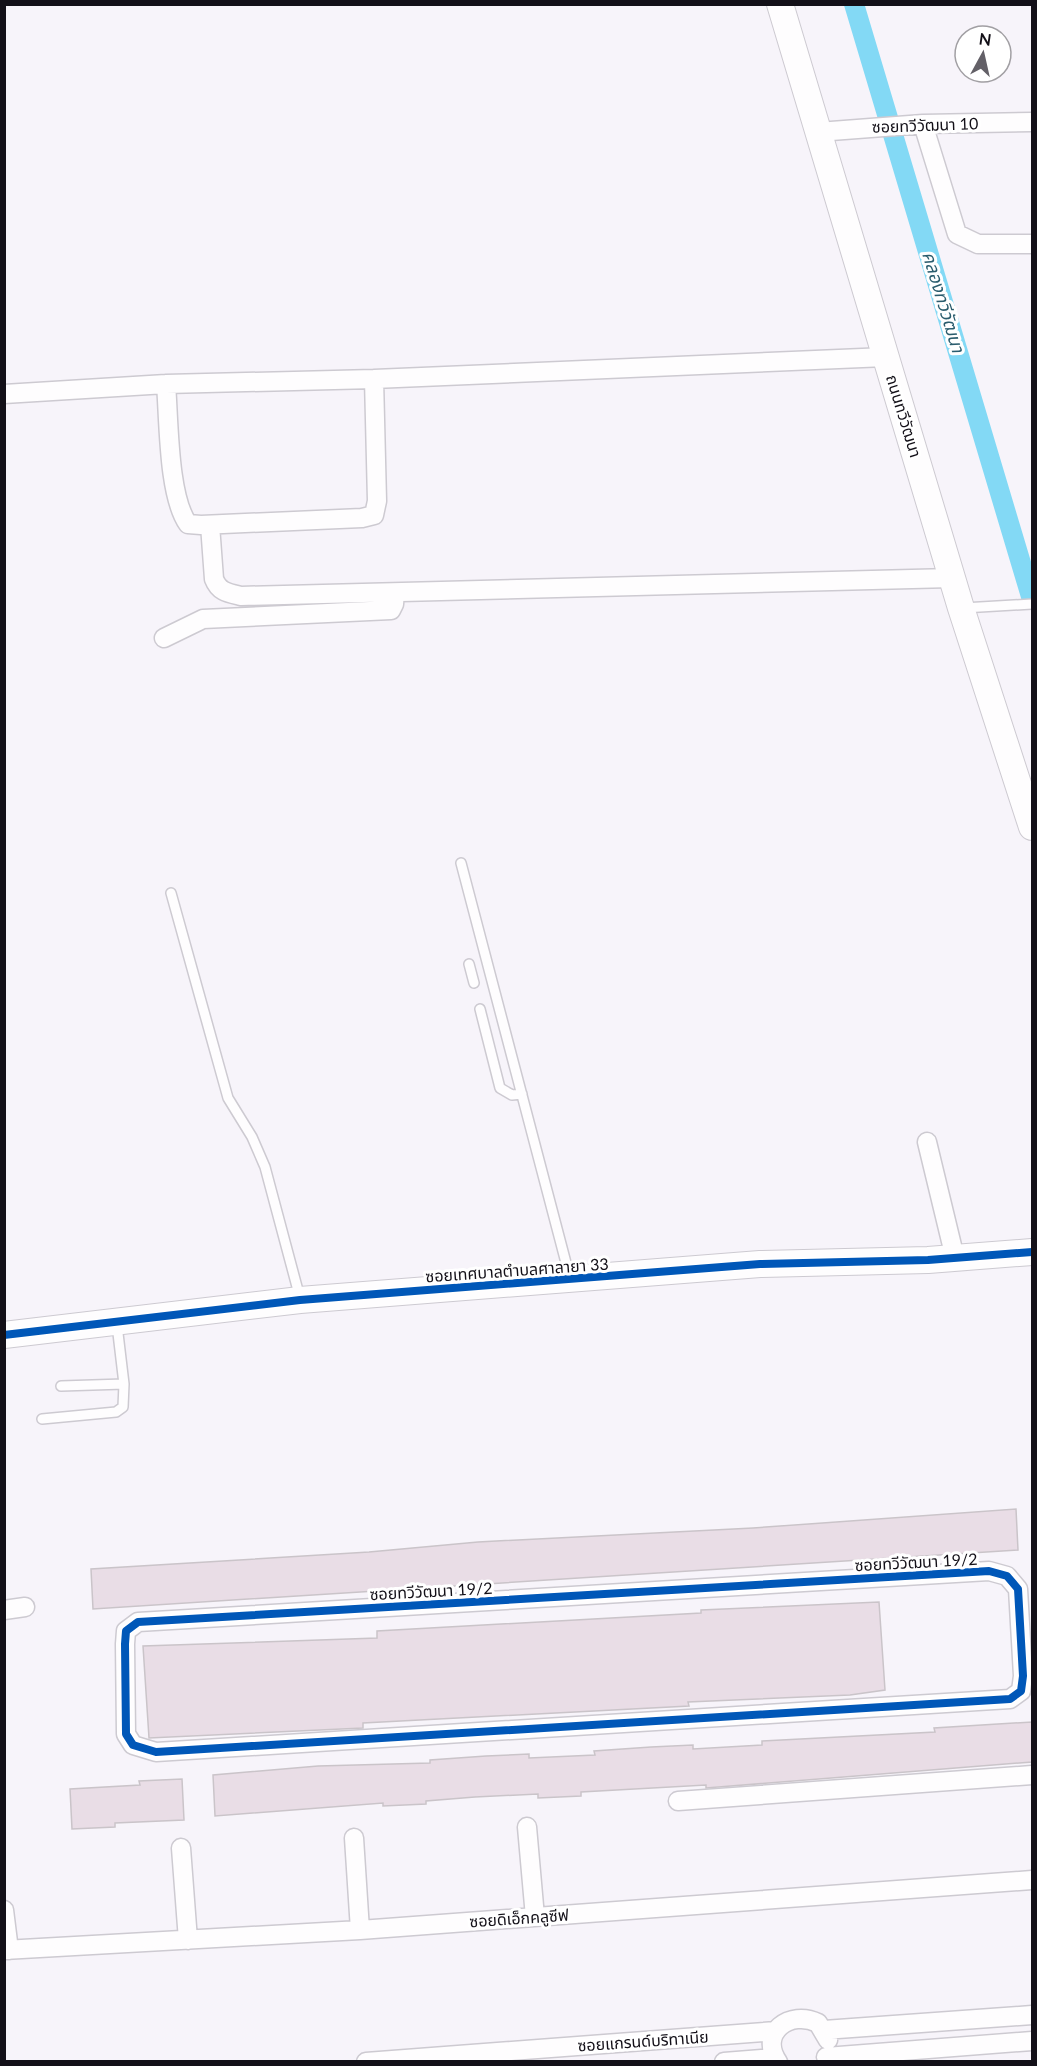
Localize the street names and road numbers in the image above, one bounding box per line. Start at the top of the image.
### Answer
street label: ซอยทวีวัฒนา 10 [871,113,979,136]
street label: ถนนทวีวัฒนา [883,372,926,460]
street label: ซอยเทศบาลตำบลศาลายา 33 [425,1254,609,1285]
street label: ซอยทวีวัฒนา 19/2 [854,1549,978,1574]
street label: ซอยทวีวัฒนา 19/2 [369,1578,493,1603]
street label: ซอยดิเอ็กคลูซีฟ [469,1905,569,1931]
street label: ซอยแกรนด์บริทาเนีย [577,2026,709,2055]

